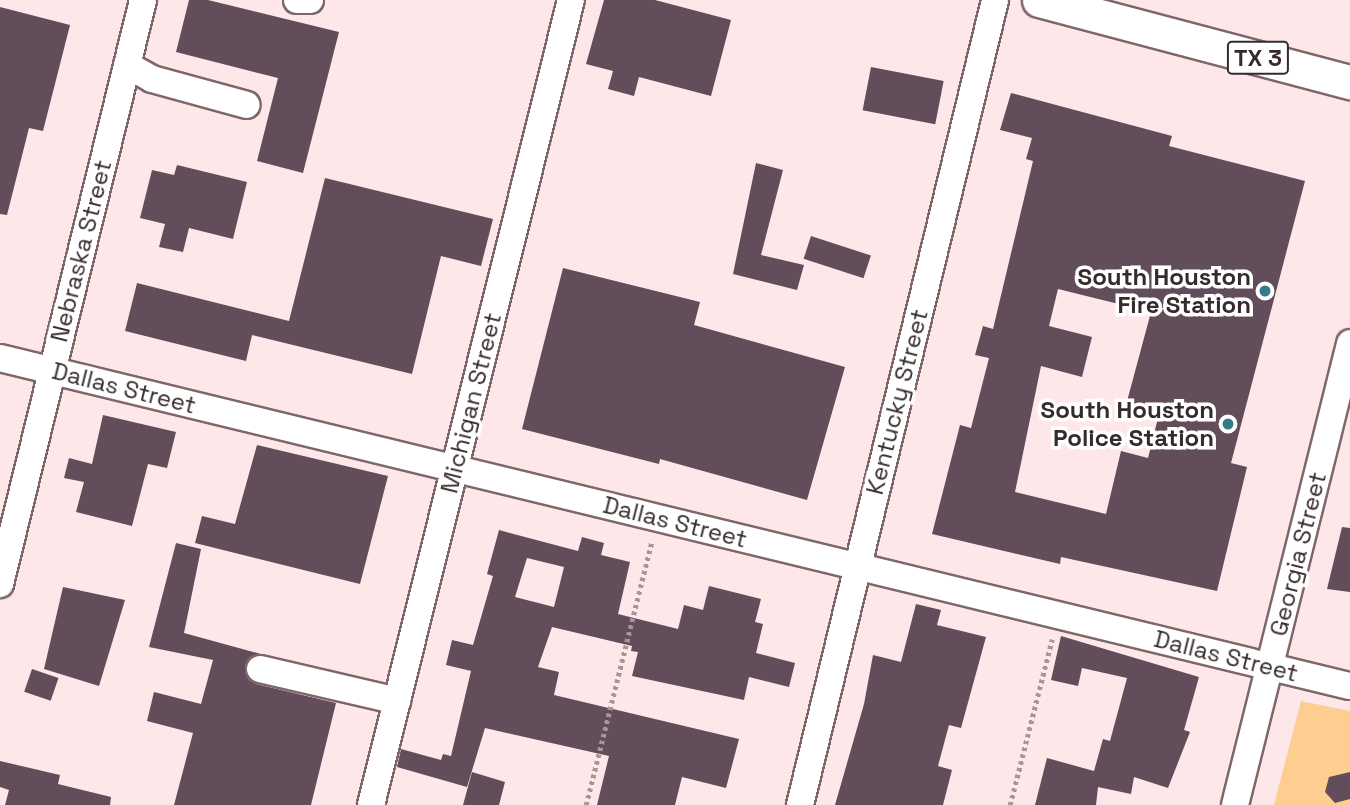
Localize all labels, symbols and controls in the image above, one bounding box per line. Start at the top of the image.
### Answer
road number: TX 3 [1226,39,1290,78]
street label: Nebraska Street [44,157,118,345]
place label: South Houston Fire Station [1078,263,1251,319]
marker: South Houston Fire Station [1257,283,1273,299]
street label: Kentucky Street [860,306,934,498]
street label: Michigan Street [435,310,507,496]
street label: Dallas Street [49,356,199,420]
place label: South Houston Police Station [1041,396,1214,452]
marker: South Houston Police Station [1220,416,1236,432]
street label: Georgia Street [1264,469,1332,639]
street label: Dallas Street [600,490,750,554]
street label: Dallas Street [1151,624,1301,688]

